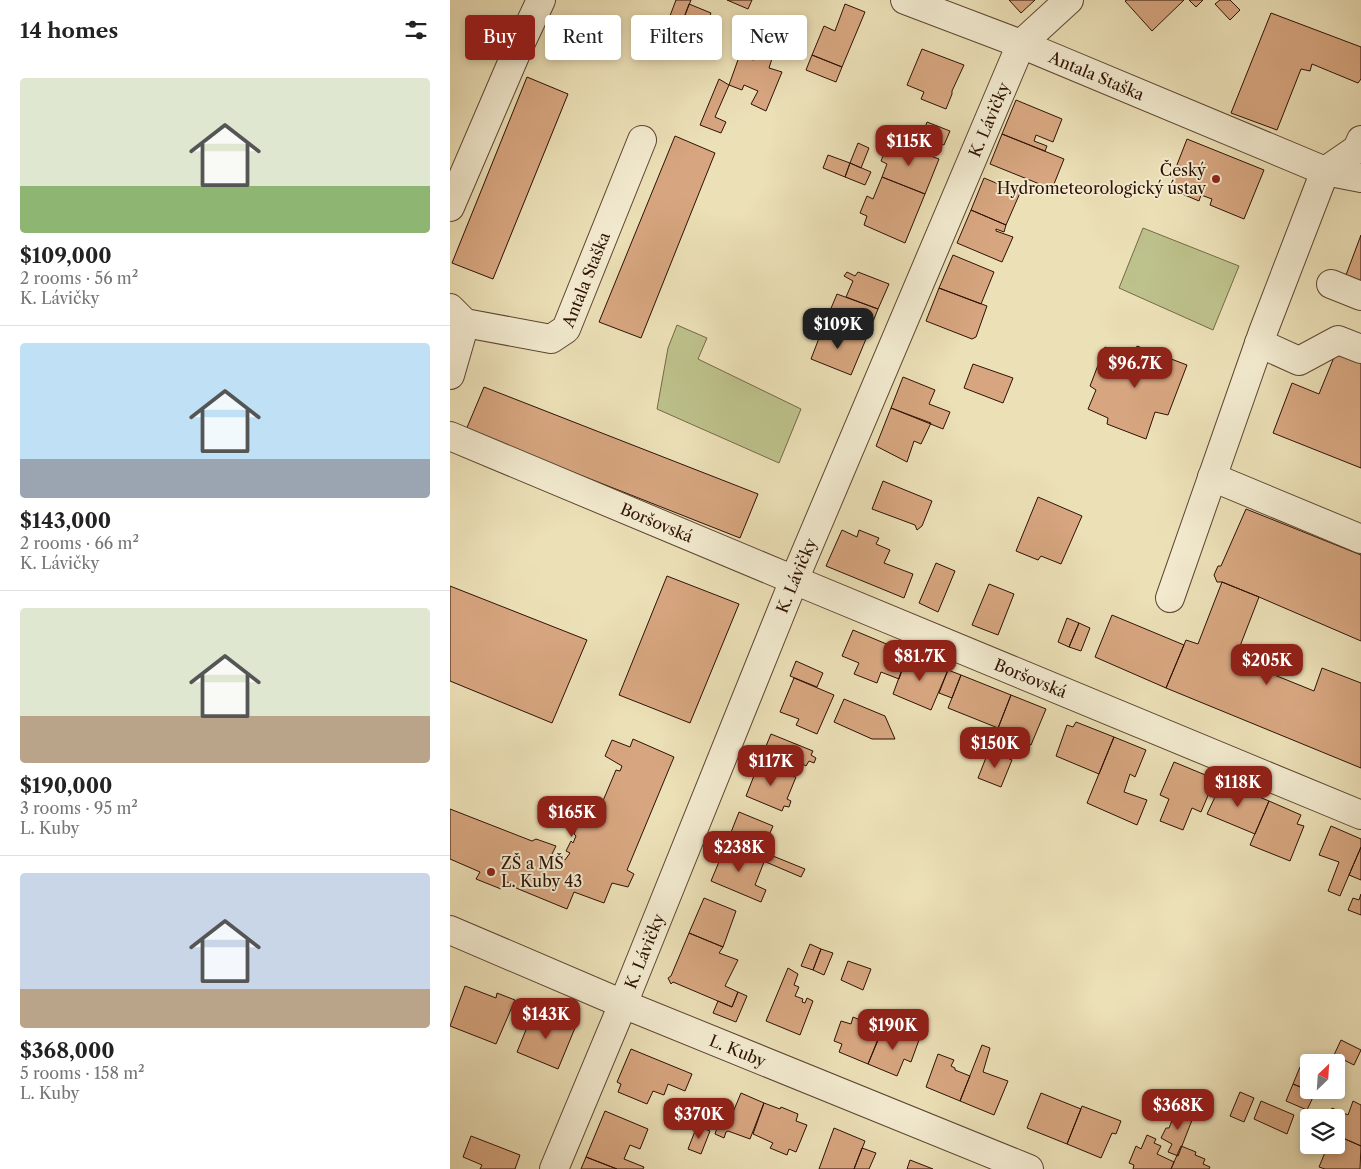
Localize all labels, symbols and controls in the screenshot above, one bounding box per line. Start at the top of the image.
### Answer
chip: Buy [465,15,535,60]
chip: Rent [545,15,621,60]
chip: Filters [631,15,722,60]
chip: New [732,15,807,60]
icon: filters [402,16,430,44]
text: 14 homes [20,18,118,43]
street label: Antala Staška [1045,46,1148,105]
street label: K. Lávičky [964,78,1014,160]
icon: home [180,110,270,200]
pin: $115K [874,124,944,167]
text: $115K [887,131,931,151]
place label: Český Hydrometeorologický ústav [997,159,1207,198]
marker: Český Hydrometeorologický ústav [1210,173,1222,185]
street label: Antala Staška [557,228,614,331]
text: $109,000 [20,243,112,268]
text: 2 rooms · 56 m² [20,268,138,288]
text: K. Lávičky [20,288,99,308]
pin: $109K [803,308,873,350]
text: $109K [814,314,862,334]
pin: $96.7K [1094,346,1176,389]
text: $96.7K [1108,353,1162,373]
icon: home [180,376,270,466]
street label: Boršovská [617,498,696,547]
text: $143,000 [20,508,111,533]
text: 2 rooms · 66 m² [20,533,139,553]
street label: K. Lávičky [772,534,821,616]
text: K. Lávičky [20,553,99,573]
pin: $81.7K [879,640,961,682]
icon: home [180,641,270,731]
pin: $205K [1232,644,1302,686]
text: $81.7K [894,646,946,666]
text: $205K [1242,650,1292,670]
street label: Boršovská [991,654,1070,702]
pin: $150K [960,726,1030,769]
text: $150K [971,733,1019,753]
pin: $117K [736,744,806,787]
text: $117K [749,751,793,771]
pin: $118K [1203,766,1273,808]
text: $118K [1215,772,1261,792]
text: $190,000 [20,773,112,798]
pin: $165K [537,796,607,838]
text: 3 rooms · 95 m² [20,798,138,818]
text: $165K [548,802,596,822]
text: L. Kuby [20,818,79,838]
pin: $238K [704,830,774,873]
text: $238K [714,837,764,857]
place label: ZŠ a MŠ L. Kuby 43 [501,852,582,891]
marker: ZŠ a MŠ L. Kuby 43 [485,866,497,878]
icon: home [180,906,270,996]
street label: K. Lávičky [620,909,669,992]
pin: $143K [511,998,581,1040]
text: $143K [522,1004,570,1024]
pin: $190K [858,1008,928,1051]
text: $190K [869,1015,917,1035]
street label: L. Kuby [706,1030,770,1071]
text: $368,000 [20,1038,115,1063]
north arrow [1300,1054,1345,1099]
map controls [1300,1054,1345,1154]
text: 5 rooms · 158 m² [20,1063,145,1083]
text: L. Kuby [20,1083,79,1103]
pin: $368K [1143,1088,1213,1131]
text: $368K [1153,1095,1203,1115]
pin: $370K [664,1098,734,1140]
text: $370K [674,1104,724,1124]
button: layers [1300,1109,1345,1154]

